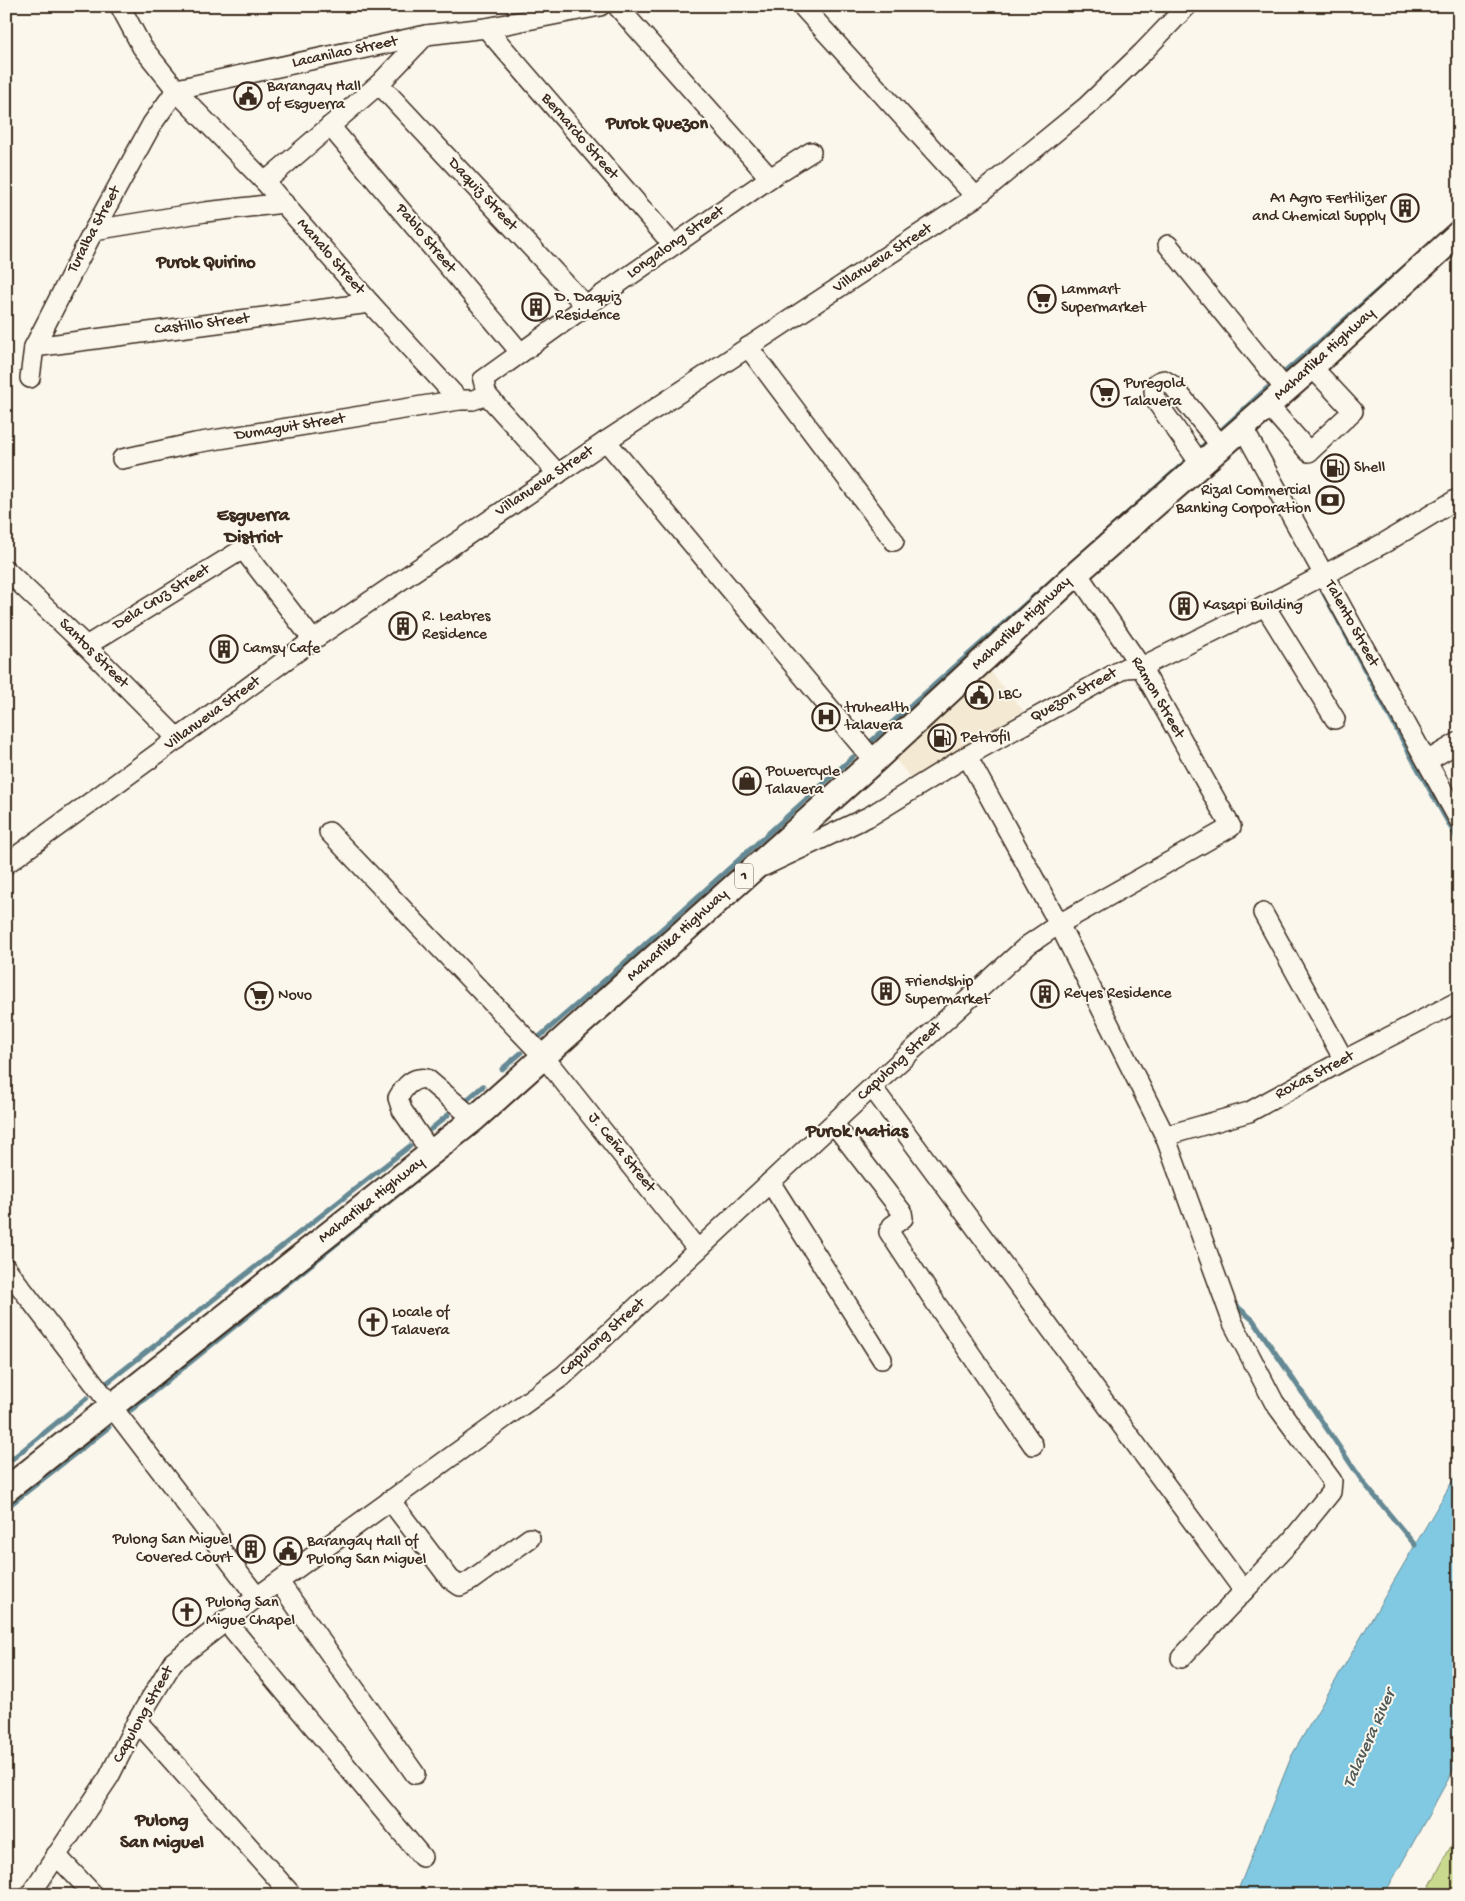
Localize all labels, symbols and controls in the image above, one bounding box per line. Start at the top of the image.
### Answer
street label: Lacanilao Street [291,32,401,73]
place label: Barangay Hall of Esguerra [266,78,361,115]
public building icon: Barangay Hall of Esguerra [233,81,263,111]
street label: Bernardo Street [536,89,623,185]
district label: Purok Quezon [605,114,708,135]
street label: Daquiz Street [443,154,522,237]
street label: Turalba Street [64,182,126,278]
place label: A1 Agro Fertilizer and Chemical Supply [1252,190,1387,227]
building icon: A1 Agro Fertilizer and Chemical Supply [1390,193,1420,223]
street label: Pablo Street [390,200,460,279]
street label: Longalong Street [624,201,730,284]
street label: Manalo Street [292,215,369,300]
street label: Villanueva Street [829,219,937,299]
district label: Purok Quirino [156,253,256,274]
place label: Lammart Supermarket [1061,281,1147,318]
supermarket icon: Lammart Supermarket [1027,284,1057,314]
place label: D. Daquiz Residence [554,289,622,326]
building icon: D. Daquiz Residence [521,292,551,322]
street label: Maharlika Highway [1271,305,1380,405]
street label: Castillo Street [154,310,252,340]
place label: Puregold Talavera [1123,375,1186,412]
supermarket icon: Puregold Talavera [1090,378,1120,408]
street label: Dumaguit Street [233,410,348,446]
street label: Villanueva Street [492,441,599,522]
fuel station icon: Shell [1320,453,1350,483]
place label: Shell [1354,459,1385,478]
place label: Rizal Commercial Banking Corporation [1175,482,1311,519]
bank icon: Rizal Commercial Banking Corporation [1315,485,1345,515]
district label: Esguerra District [217,505,291,550]
street label: Dela Cruz Street [109,560,215,636]
street label: Maharlika Highway [968,573,1076,675]
street label: Talento Street [1319,577,1383,672]
building icon: Kasapi Building [1169,591,1199,621]
place label: Kasapi Building [1203,597,1303,616]
place label: R. Leabres Residence [422,608,492,645]
building icon: R. Leabres Residence [388,611,418,641]
street label: Santos Street [54,615,133,694]
building icon: Camsy Cafe [209,634,239,664]
place label: Camsy Cafe [243,640,321,659]
street label: Ramon Street [1126,654,1189,743]
street label: Quezon Street [1027,664,1122,728]
street label: Villanueva Street [160,672,266,756]
public building icon: LBC [964,680,994,710]
place label: LBC [998,686,1022,705]
place label: truhealth talavera [844,699,909,736]
hospital icon: truhealth talavera [811,702,841,732]
fuel station icon: Petrofil [927,723,957,753]
place label: Petrofil [960,729,1010,748]
place label: Powercycle Talavera [765,763,841,800]
shop icon: Powercycle Talavera [732,766,762,796]
road number: 1 [735,864,753,888]
street label: Maharlika Highway [624,886,733,986]
place label: Friendship Supermarket [904,973,991,1010]
building icon: Friendship Supermarket [871,976,901,1006]
building icon: Reyes Residence [1030,979,1060,1009]
supermarket icon: Novo [244,981,274,1011]
place label: Reyes Residence [1064,985,1172,1004]
place label: Novo [278,987,312,1006]
street label: Capulong Street [854,1017,947,1106]
street label: Roxas Street [1272,1047,1359,1105]
street label: J. Ceña Street [583,1109,660,1198]
district label: Purok Matias [805,1121,909,1144]
street label: Maharlika Highway [315,1154,429,1248]
street label: Capulong Street [557,1294,651,1381]
place label: Locale of Talavera [391,1304,450,1341]
church icon: Locale of Talavera [358,1307,388,1337]
place label: Pulong San Miguel Covered Court [112,1531,233,1568]
place label: Barangay Hall of Pulong San Miguel [306,1533,426,1570]
building icon: Pulong San Miguel Covered Court [236,1534,266,1564]
public building icon: Barangay Hall of Pulong San Miguel [273,1536,303,1566]
place label: Pulong San Migue Chapel [205,1594,295,1631]
church icon: Pulong San Migue Chapel [172,1597,202,1627]
street label: Capulong Street [110,1662,179,1767]
water label: Talavera River [1339,1683,1403,1792]
district label: Pulong San Miguel [120,1810,204,1855]

